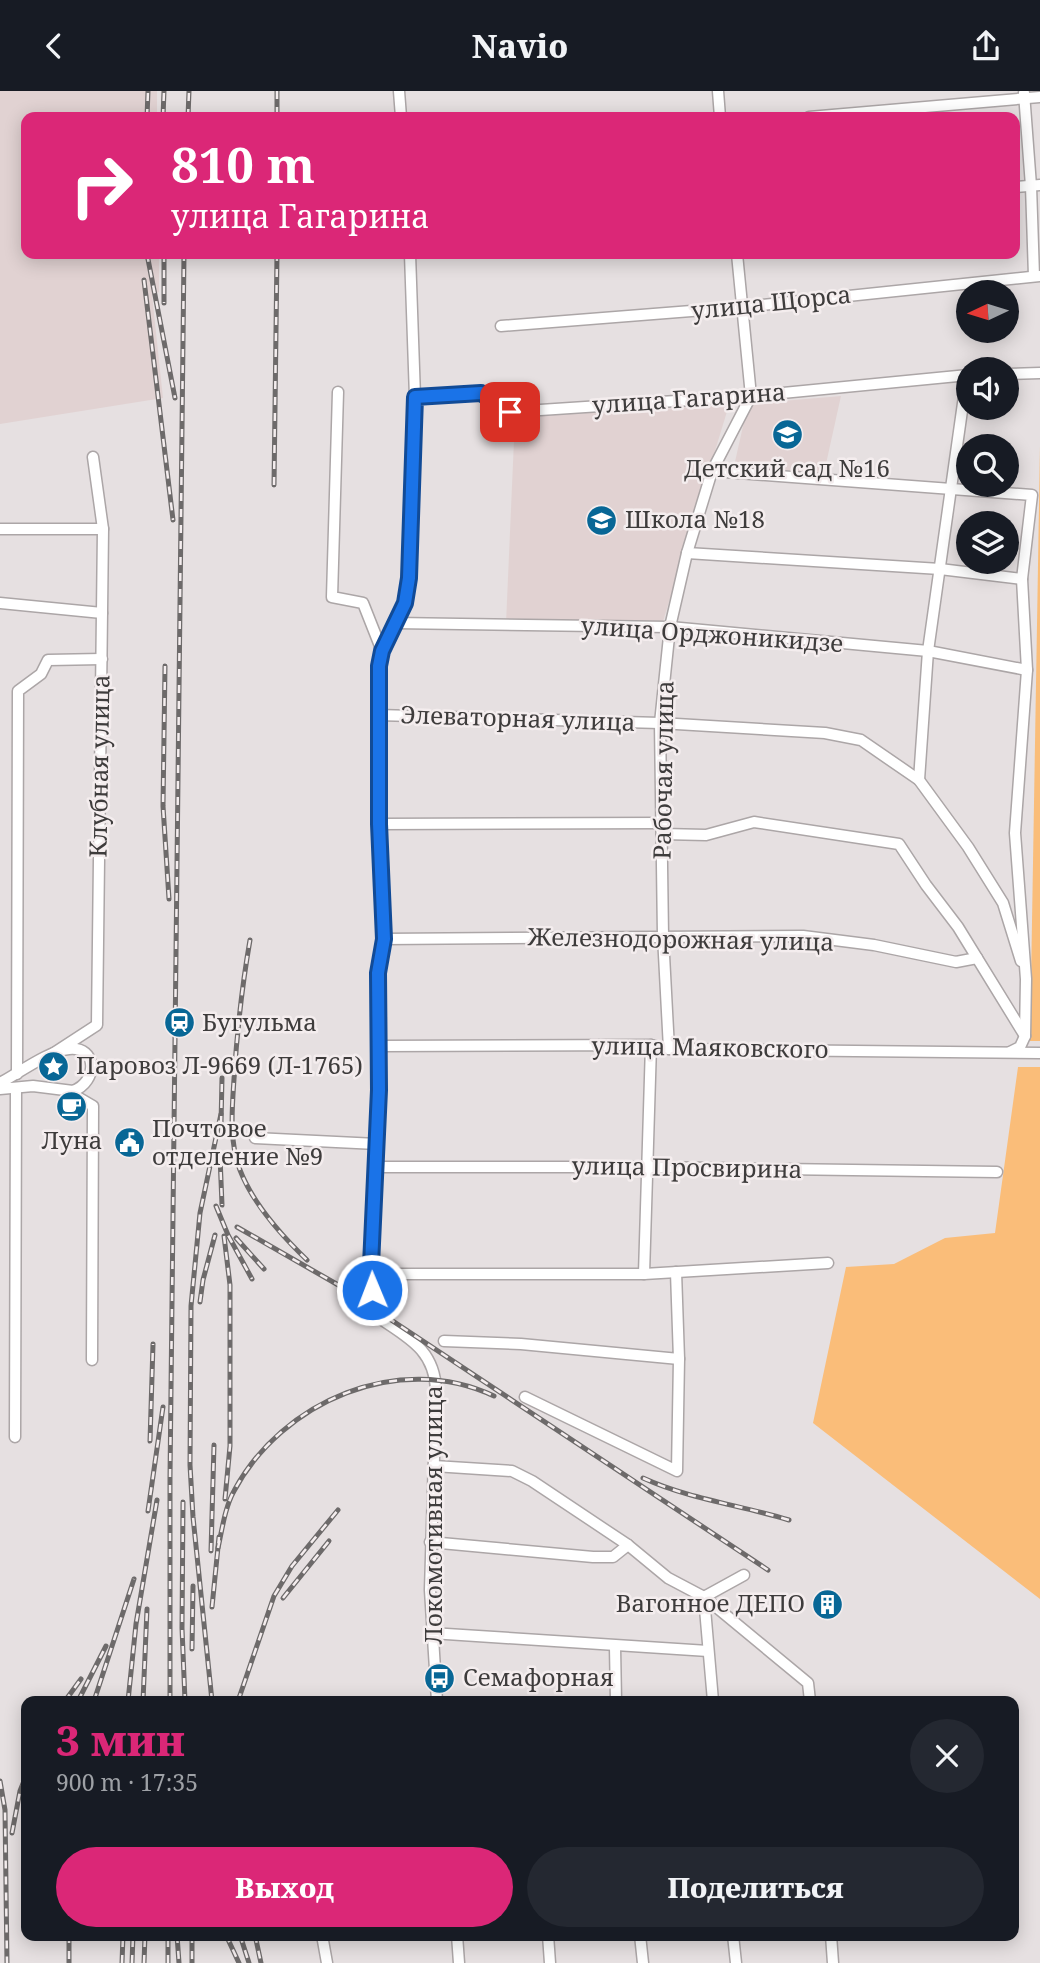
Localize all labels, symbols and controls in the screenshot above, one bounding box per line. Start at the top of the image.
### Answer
text: Navio [472,24,568,67]
icon: back [35,27,73,65]
icon: share [967,27,1005,65]
text: 810 m [171,131,315,197]
icon: right [56,140,147,231]
text: улица Гагарина [171,194,430,237]
street label: улица Щорса [689,277,852,326]
north arrow [956,280,1018,343]
map controls [956,280,1019,574]
button: sound [956,357,1019,420]
street label: улица Гагарина [591,374,787,421]
pin [480,382,540,442]
icon: arrive [491,393,529,431]
school or university icon: Детский сад №16 [770,418,804,452]
button: search [956,434,1019,497]
place label: Детский сад №16 [684,451,890,484]
place label: Школа №18 [625,502,765,535]
school or university icon: Школа №18 [585,503,619,537]
button: layers [956,511,1019,574]
street label: улица Орджоникидзе [580,608,844,659]
street label: Клубная улица [80,674,117,858]
street label: Рабочая улица [644,680,681,860]
street label: Элеваторная улица [400,697,636,738]
street label: Железнодорожная улица [527,919,834,958]
place label: Бугульма [202,1005,317,1038]
station icon: Бугульма [162,1006,196,1040]
street label: улица Маяковского [591,1028,829,1065]
place label: Паровоз Л-9669 (Л-1765) [76,1048,363,1081]
place icon: Паровоз Л-9669 (Л-1765) [36,1049,70,1083]
cafe icon: Луна [55,1090,89,1124]
place label: Почтовое отделение №9 [152,1111,323,1172]
place label: Луна [41,1123,103,1156]
public building icon: Почтовое отделение №9 [112,1126,146,1160]
street label: улица Просвирина [571,1148,803,1185]
position arrow [335,1253,409,1327]
street label: Локомотивная улица [416,1385,449,1645]
place label: Вагонное ДЕПО [616,1586,805,1619]
building icon: Вагонное ДЕПО [811,1587,845,1621]
place label: Семафорная [463,1660,614,1693]
bus stop icon: Семафорная [423,1661,457,1695]
text: 3 мин [56,1711,185,1768]
button: close [910,1719,984,1793]
text: 900 m · 17:35 [56,1766,198,1798]
button: Выход [56,1847,513,1927]
button: Поделиться [527,1847,984,1927]

